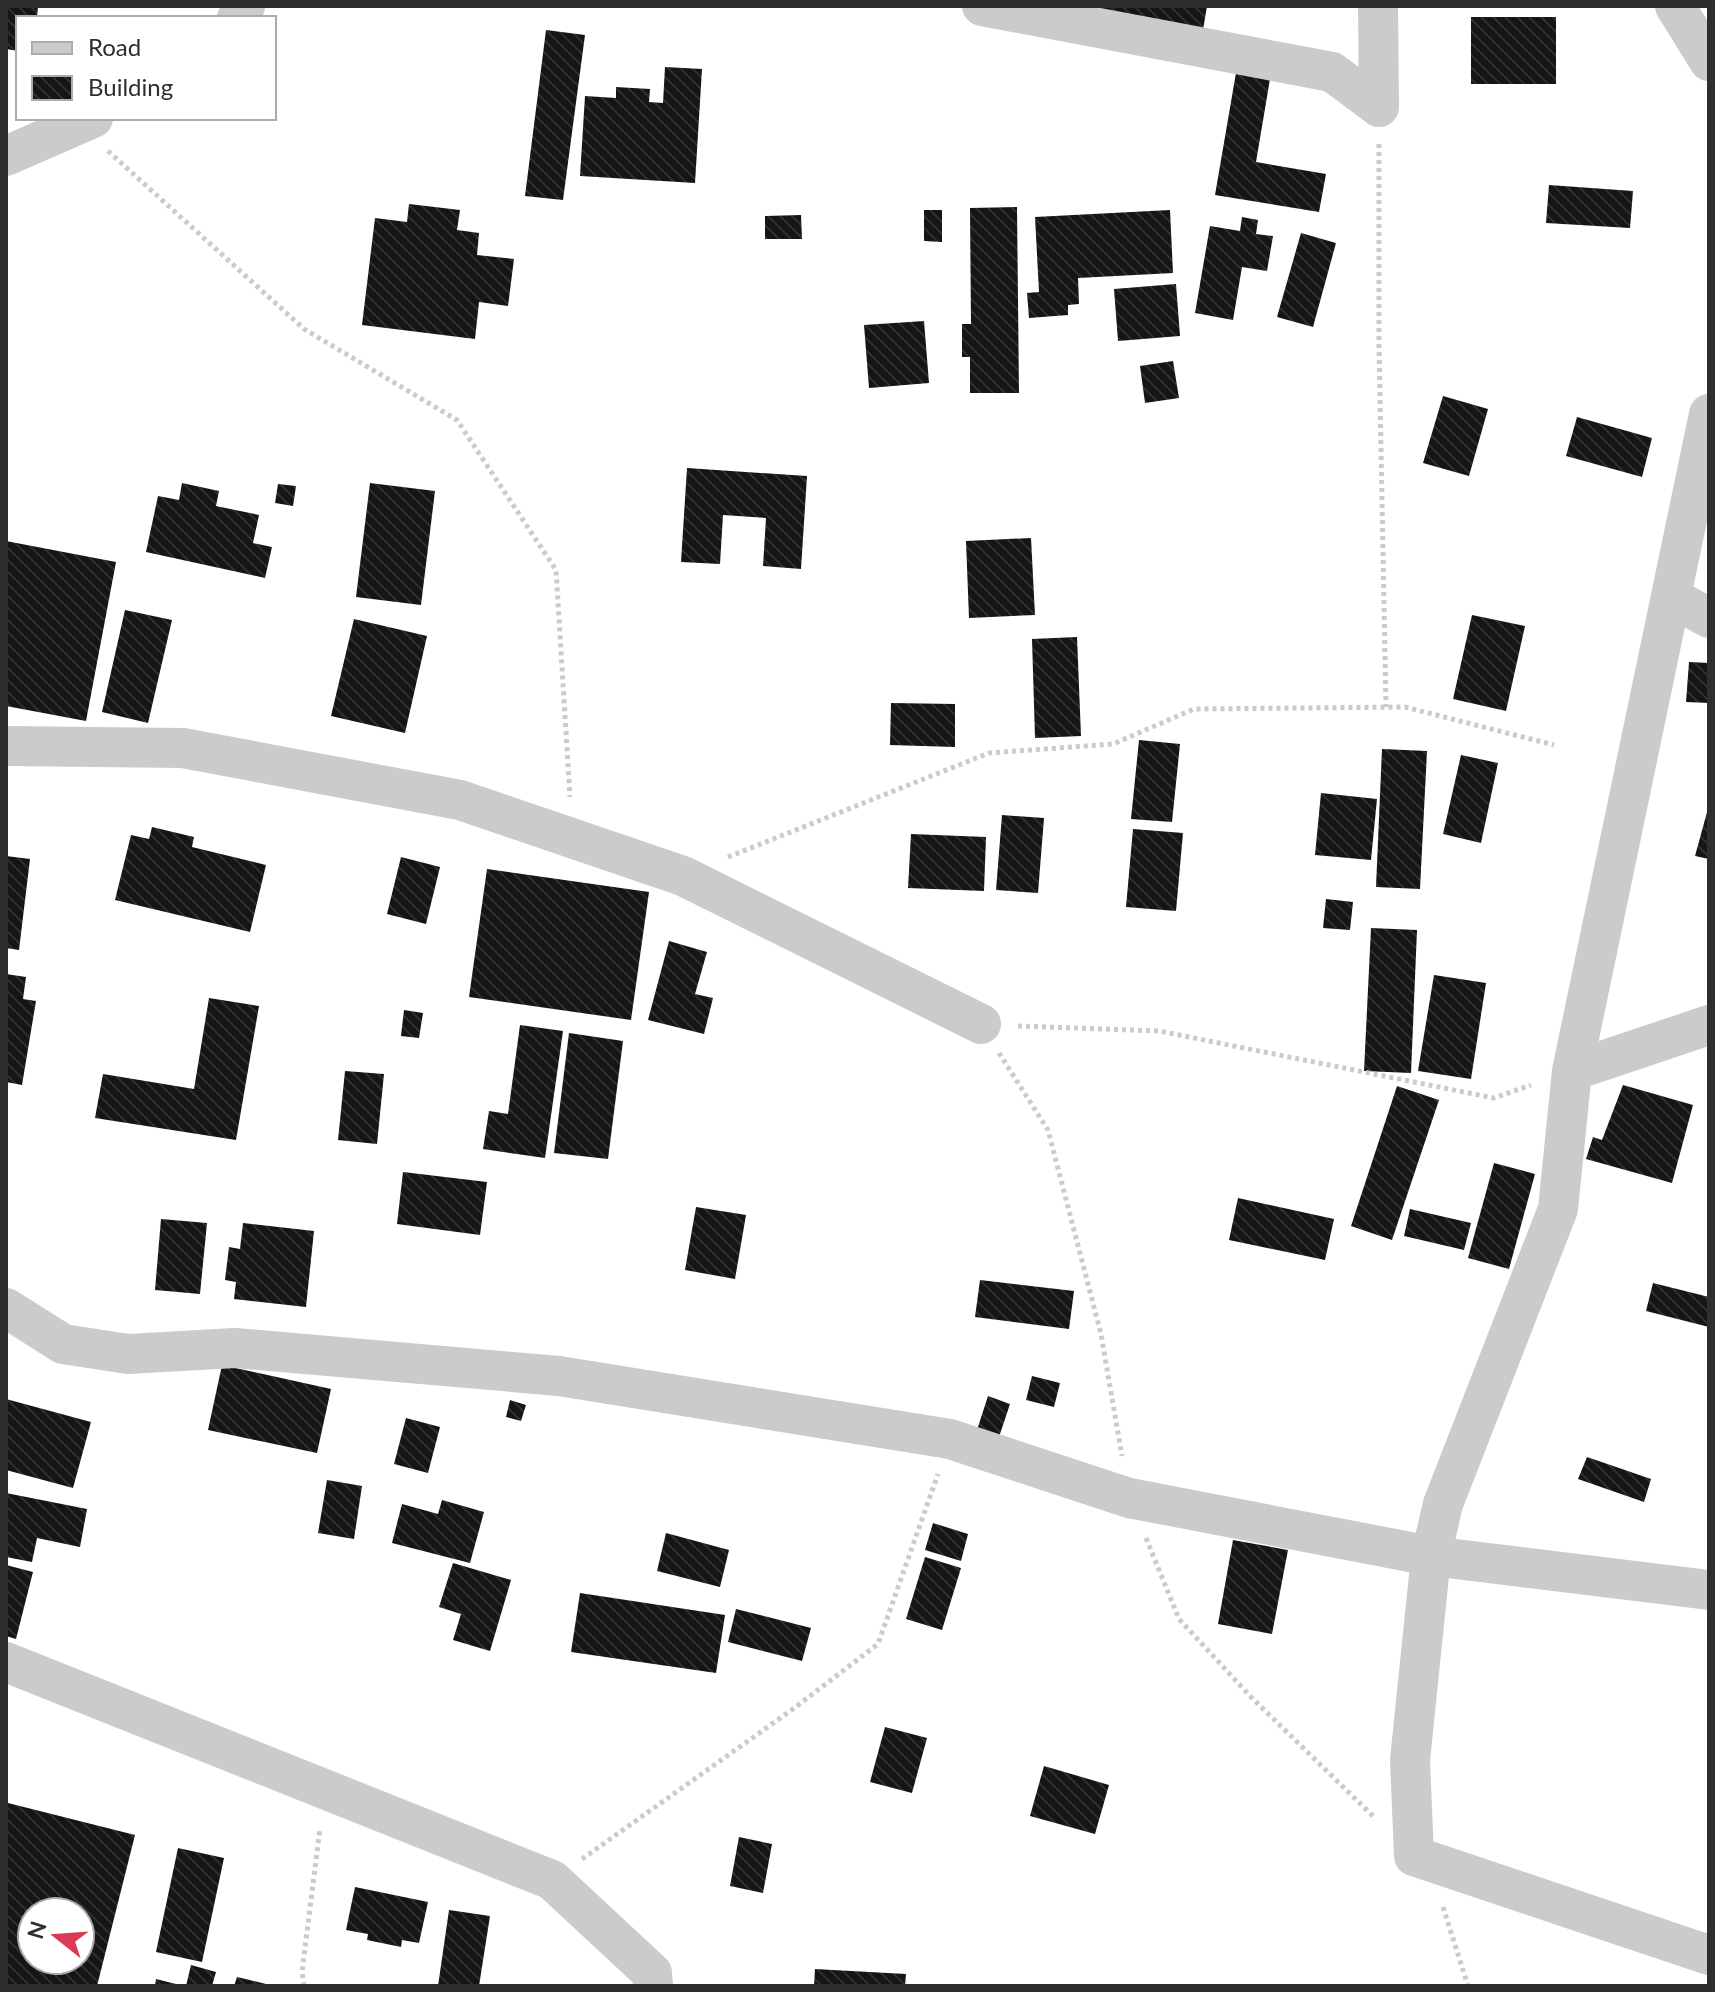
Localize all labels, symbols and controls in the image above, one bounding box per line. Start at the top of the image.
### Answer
legend [16,16,276,120]
text: Road [88,32,141,61]
text: Building [88,72,173,101]
north arrow [16,1896,96,1976]
text: N [21,1918,52,1942]

